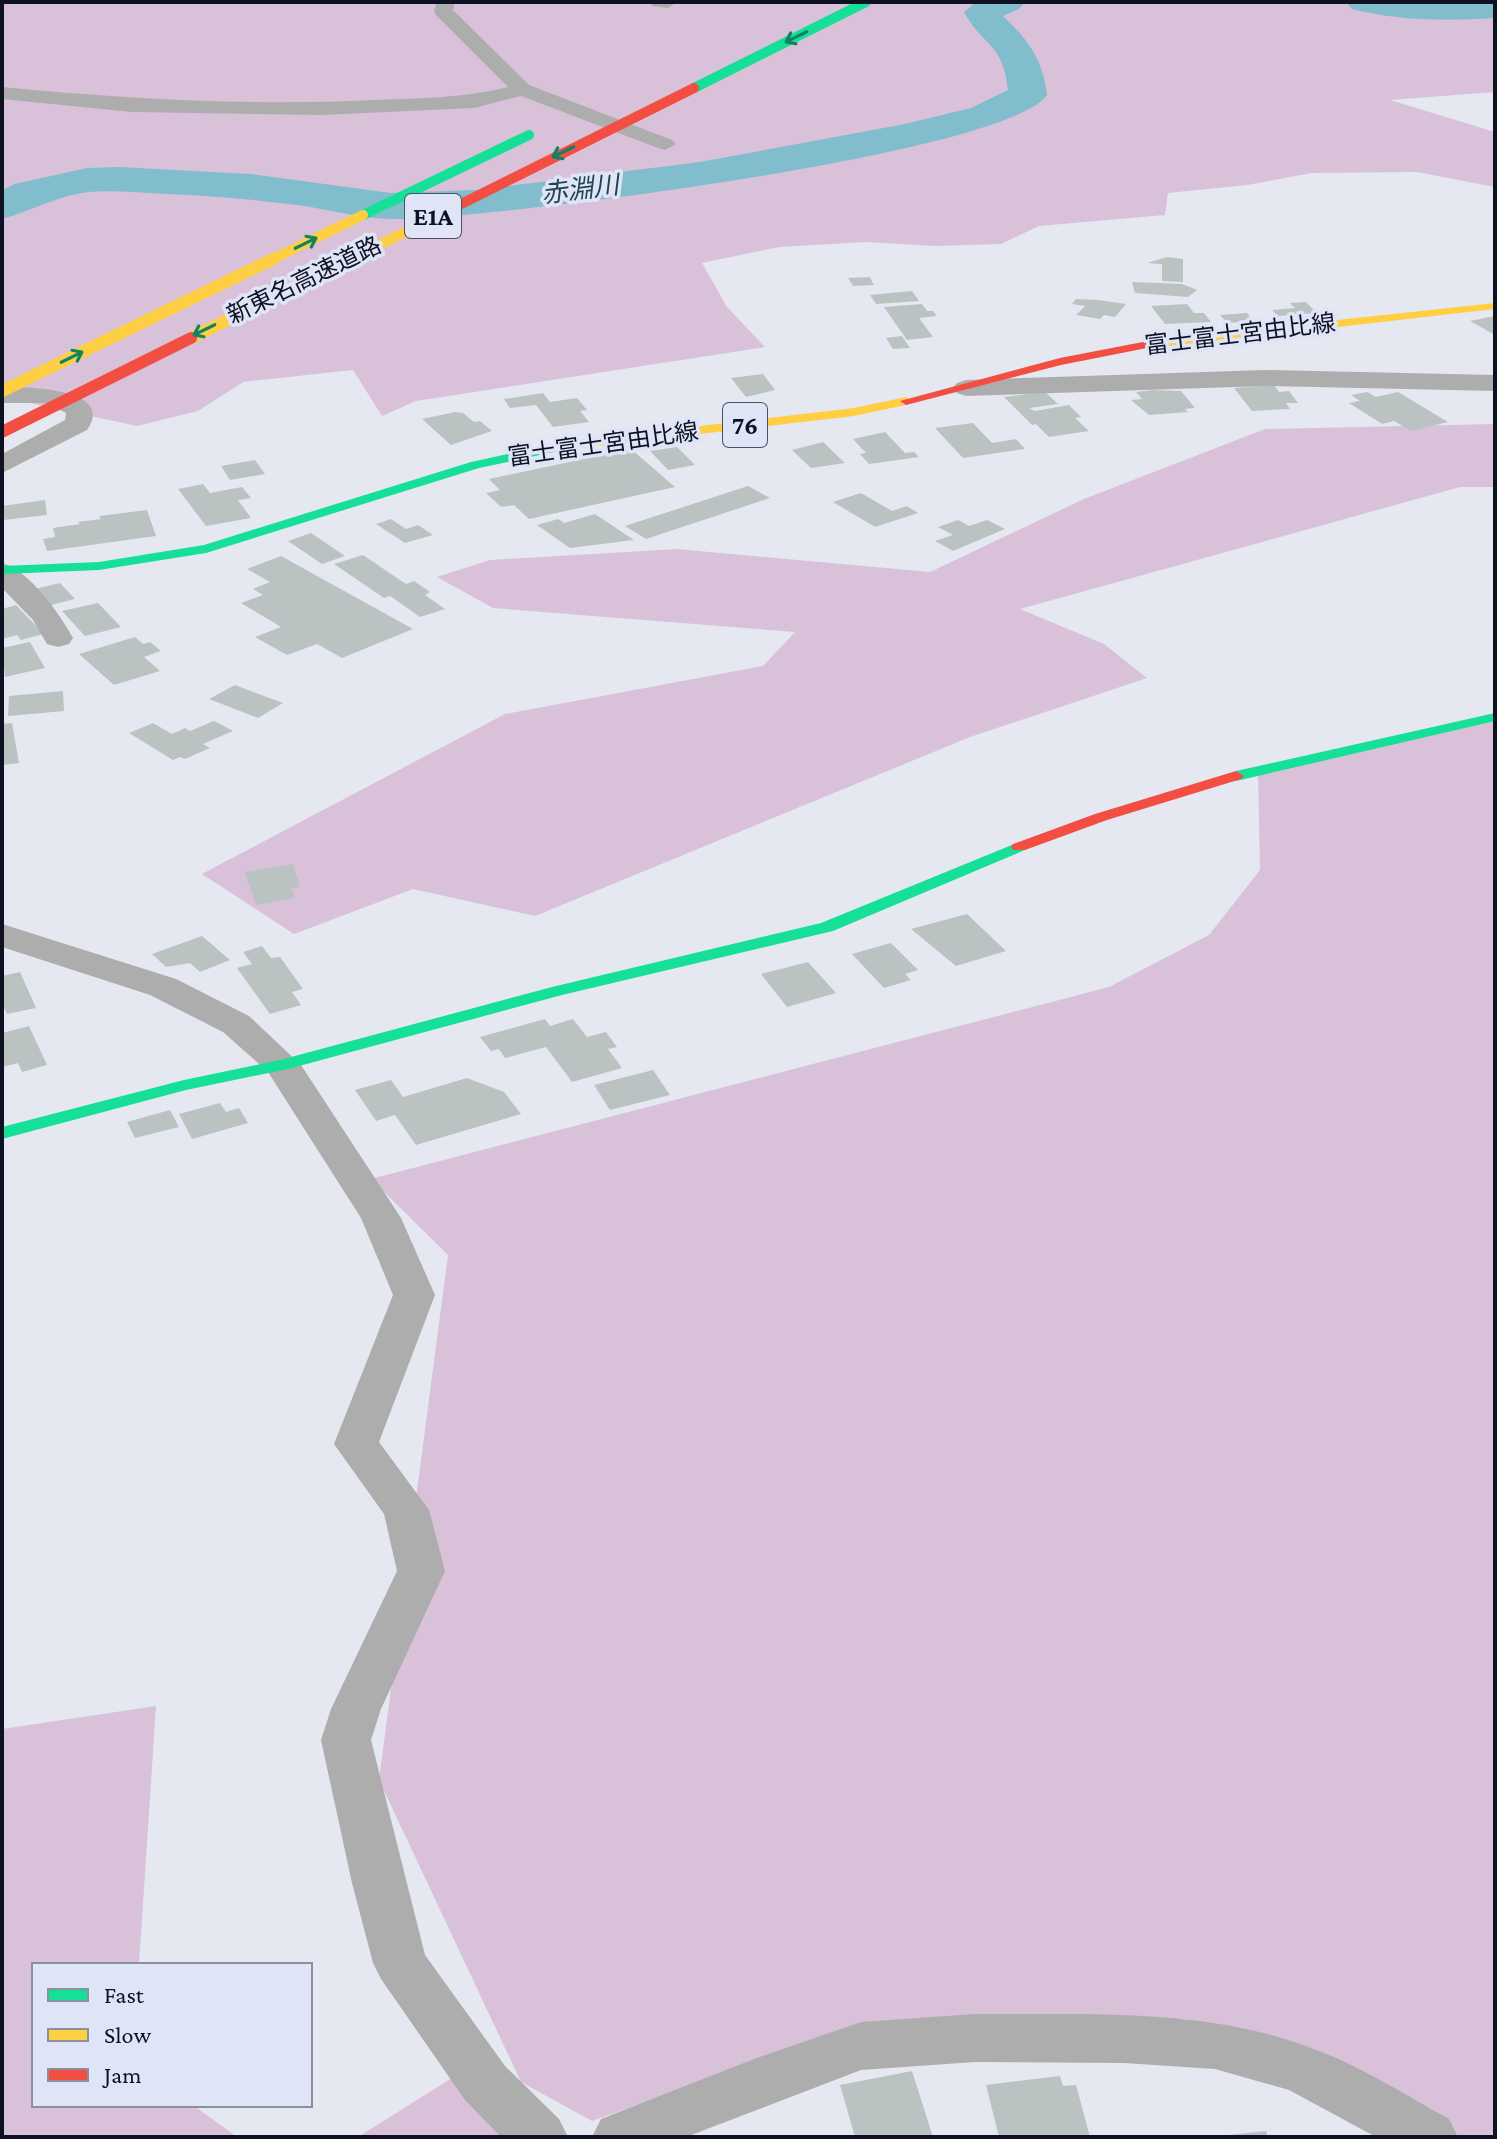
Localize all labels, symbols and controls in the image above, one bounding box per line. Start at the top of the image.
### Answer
one-way arrow [784,29,808,45]
one-way arrow [551,145,575,160]
water label: 赤淵川 [540,170,624,209]
road number: E1A [405,194,461,238]
street label: 新東名高速道路 [222,231,385,329]
one-way arrow [294,235,318,250]
street label: 富士富士宮由比線 [1143,308,1337,359]
one-way arrow [193,322,217,338]
one-way arrow [60,349,84,364]
road number: 76 [723,403,767,447]
street label: 富士富士宮由比線 [506,417,700,470]
legend [32,1963,312,2107]
text: Fast [104,1981,145,2008]
text: Slow [104,2021,151,2048]
text: Jam [102,2061,142,2088]

